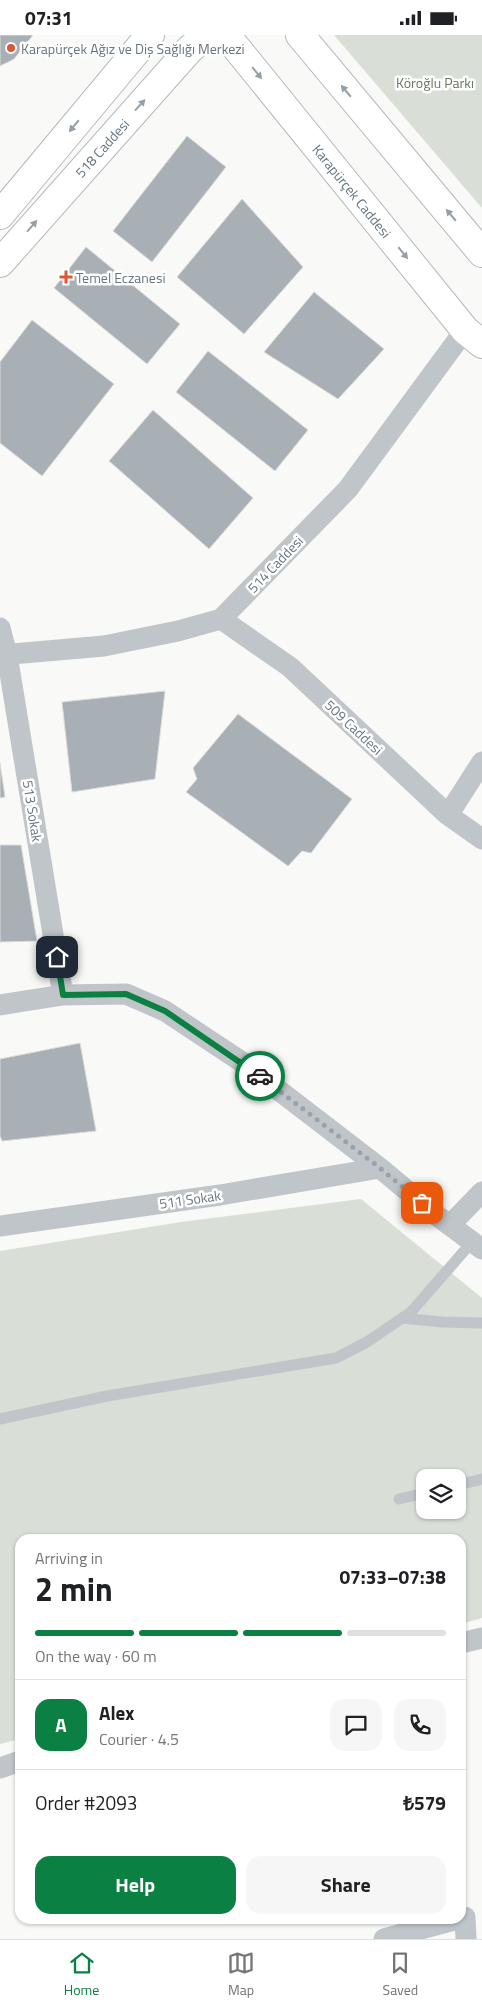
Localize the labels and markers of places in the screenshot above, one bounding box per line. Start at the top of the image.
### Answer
place label: Karapürçek Ağız ve Diş Sağlığı Merkezi [21,38,245,59]
marker: Karapürçek Ağız ve Diş Sağlığı Merkezi [5,42,17,54]
place label: Temel Eczanesi [76,267,166,288]
marker: Temel Eczanesi [60,271,72,283]
pin [36,936,78,978]
pin [401,1182,443,1224]

